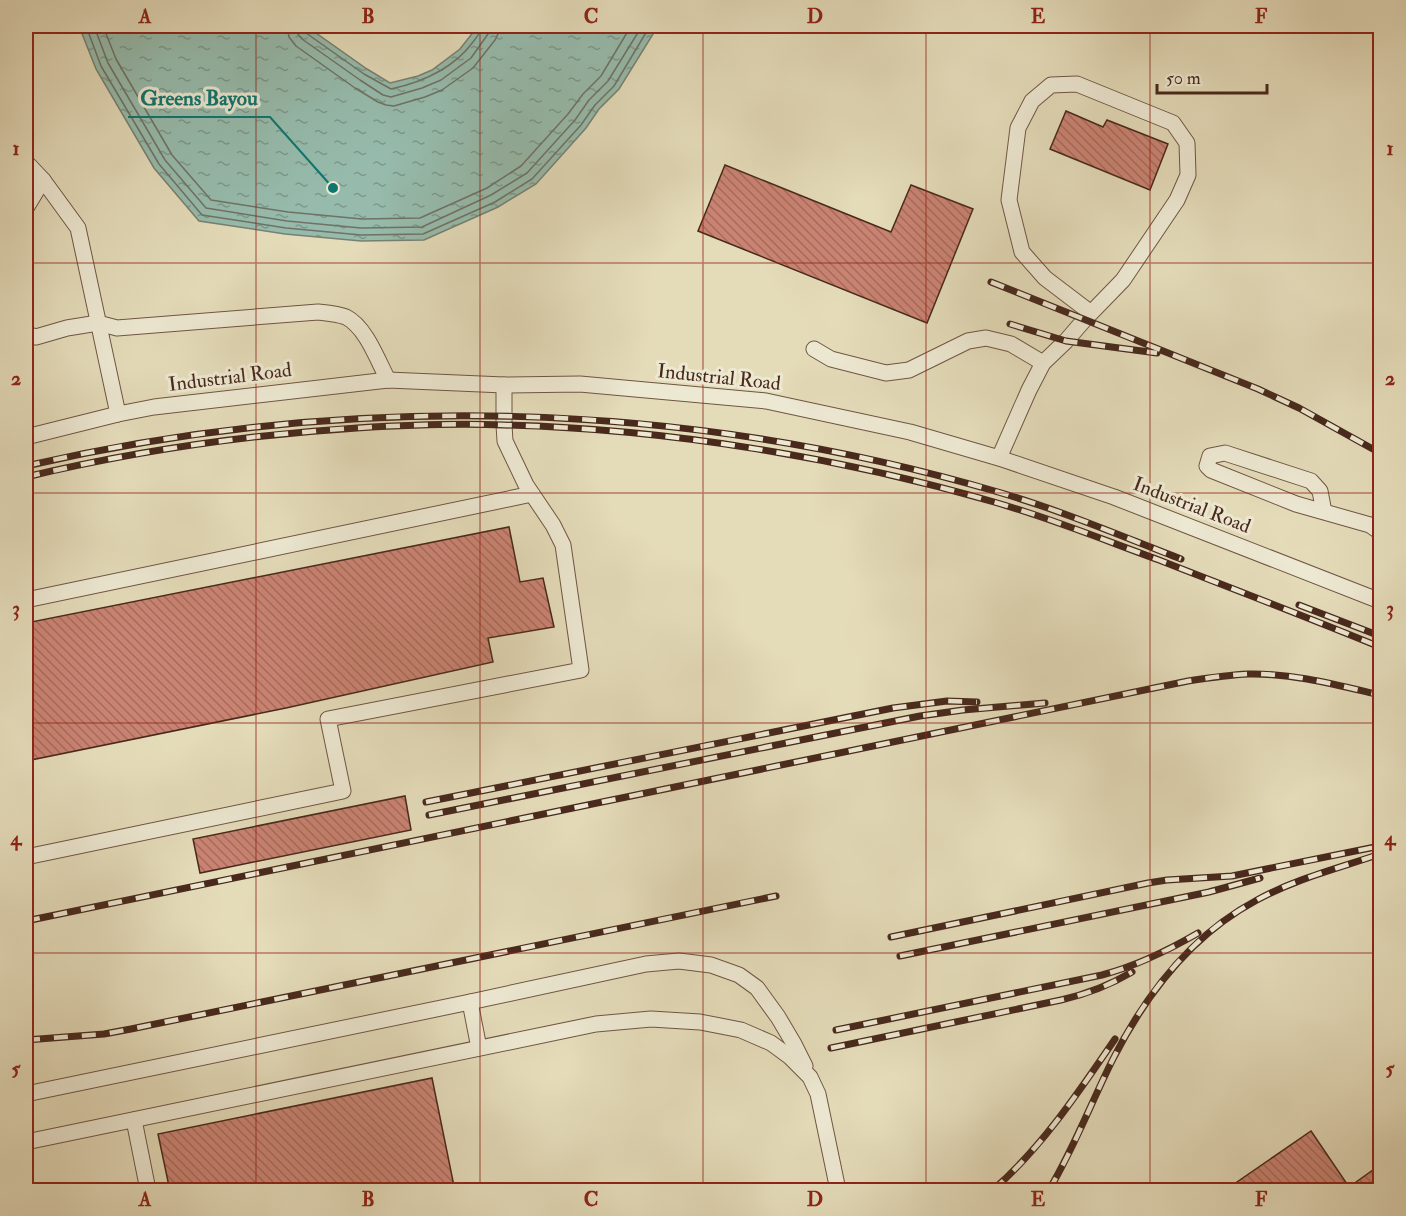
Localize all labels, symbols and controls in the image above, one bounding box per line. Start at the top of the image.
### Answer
text: A [138,4,152,29]
text: B [361,4,375,29]
text: C [584,4,598,29]
text: D [807,4,823,29]
text: E [1031,4,1046,29]
text: F [1255,4,1268,29]
scale bar [1157,57,1266,95]
text: 50 m [1166,67,1201,90]
callout: Greens Bayou [128,78,270,117]
text: Greens Bayou [140,85,258,112]
text: 1 [12,136,20,161]
text: 1 [1386,136,1394,161]
street label: Industrial Road [167,357,293,397]
street label: Industrial Road [656,358,782,396]
text: 2 [11,366,21,391]
text: 2 [1385,366,1395,391]
street label: Industrial Road [1130,471,1255,539]
text: 3 [12,596,20,621]
text: 3 [1386,596,1394,621]
text: 4 [10,826,23,851]
text: 4 [1384,826,1397,851]
text: 5 [12,1056,22,1081]
text: 5 [1386,1056,1396,1081]
text: A [138,1187,152,1212]
text: B [361,1187,375,1212]
text: C [584,1187,598,1212]
text: D [807,1187,823,1212]
text: E [1031,1187,1046,1212]
text: F [1255,1187,1268,1212]

